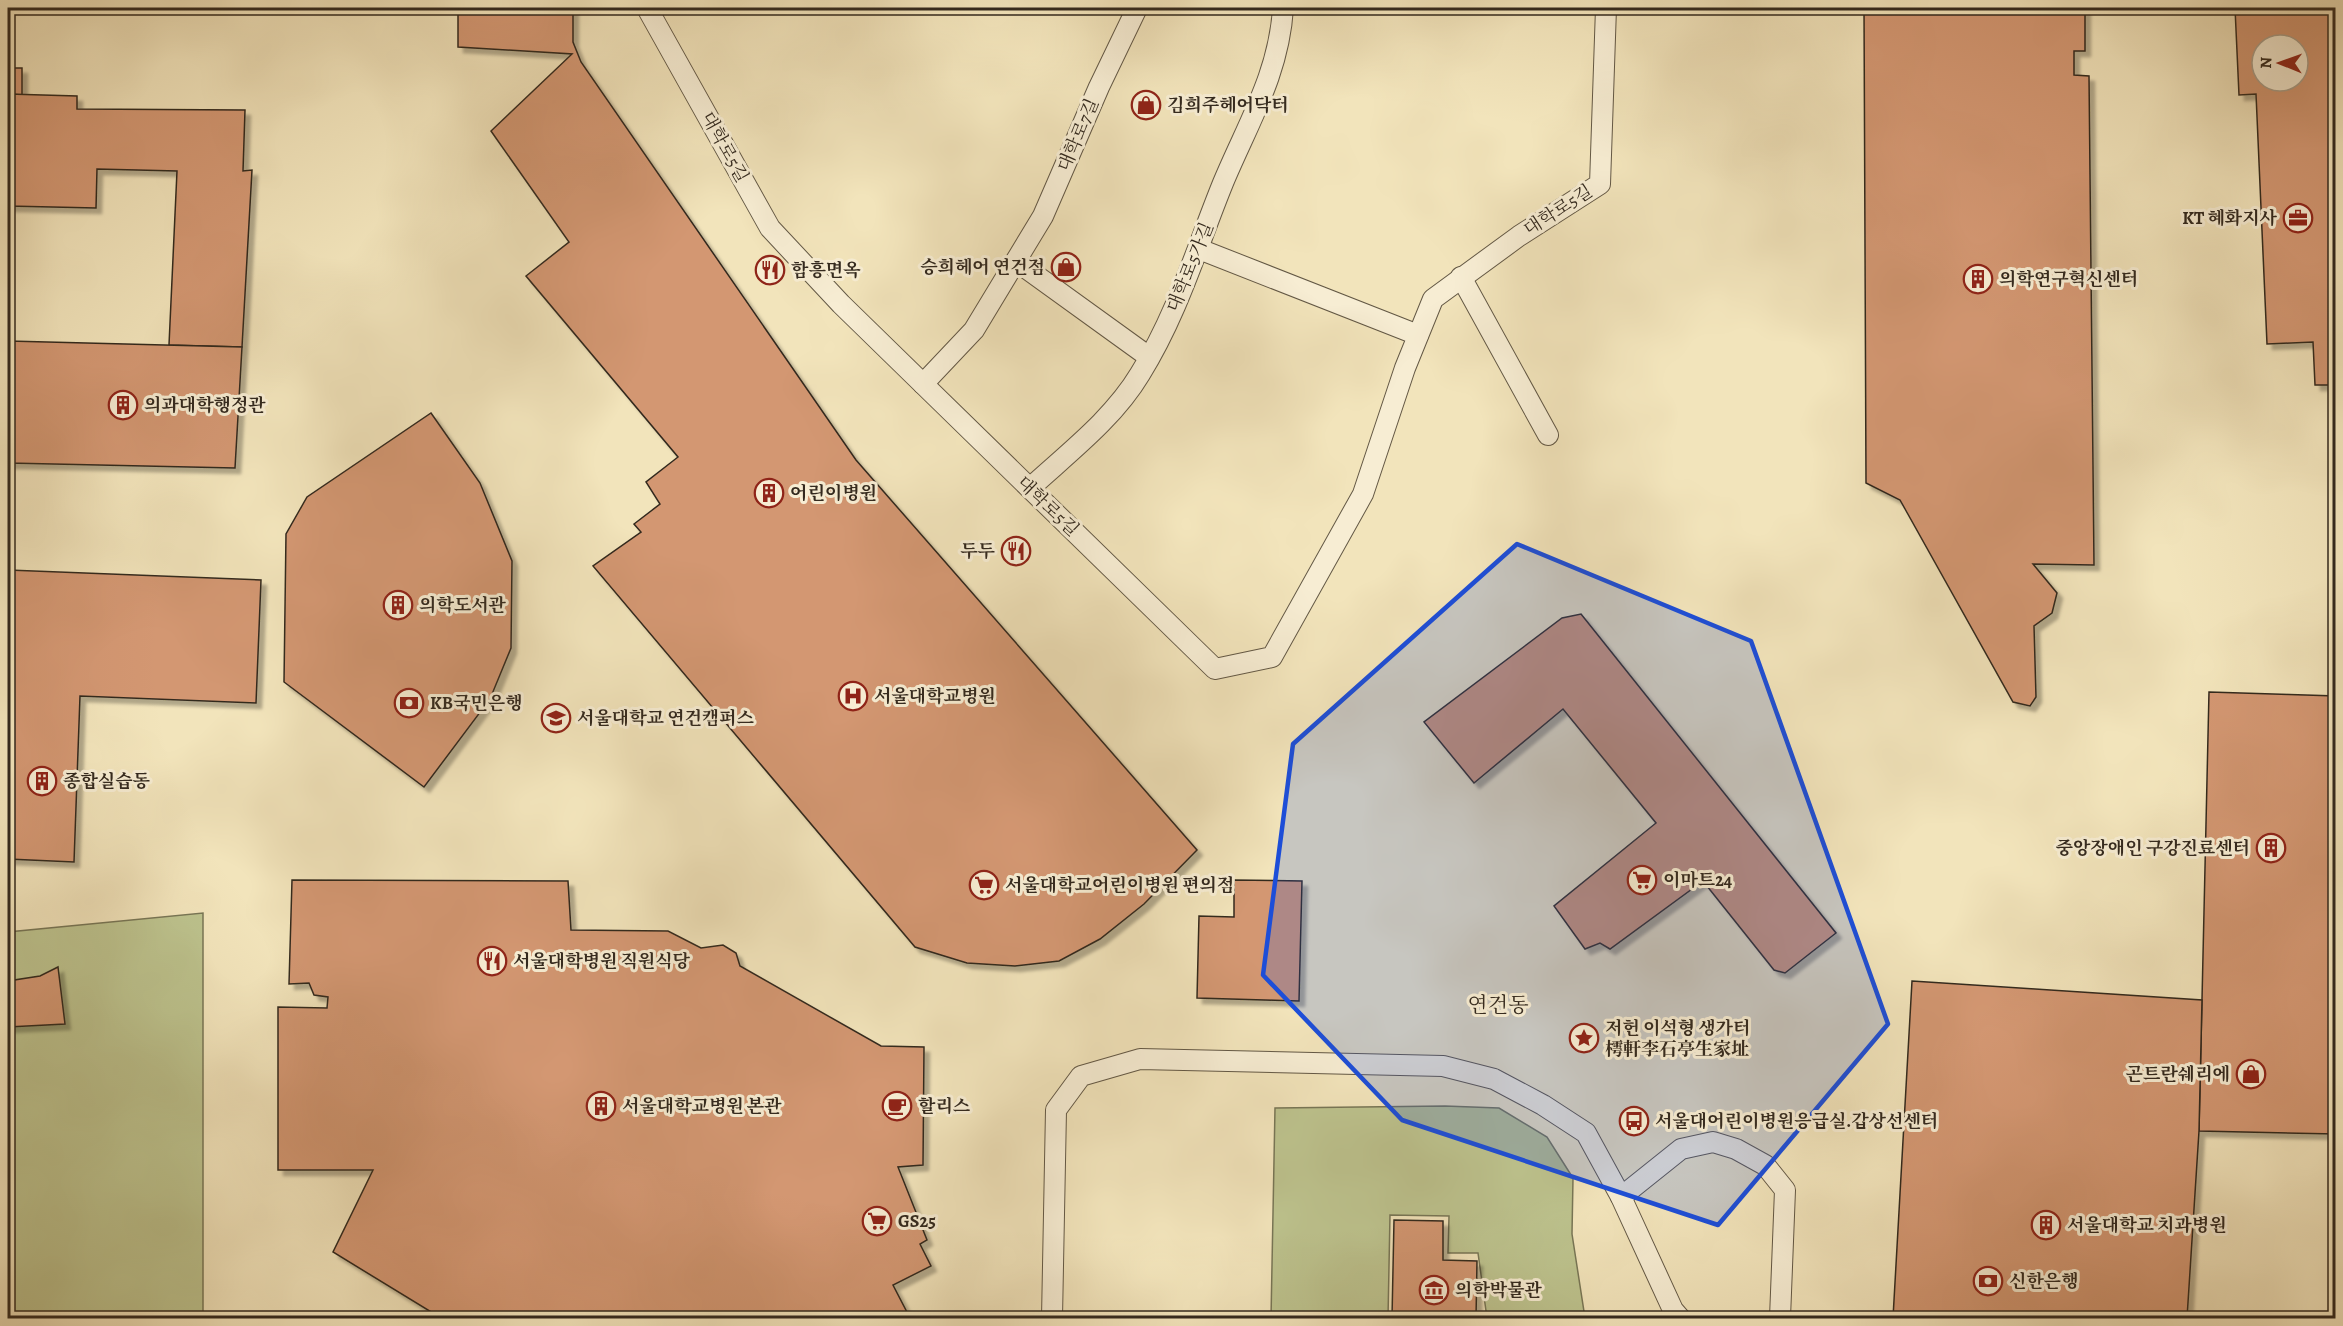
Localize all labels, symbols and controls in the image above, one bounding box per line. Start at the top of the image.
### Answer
north arrow [2250,33,2310,93]
text: N [2255,56,2277,69]
shop icon: 김희주헤어닥터 [1130,89,1162,121]
place label: 김희주헤어닥터 [1167,93,1289,117]
street label: 대학로7길 [1052,95,1104,175]
street label: 대학로5길 [696,107,754,187]
street label: 대학로5길 [1519,179,1597,241]
office icon: KT 혜화지사 [2282,202,2314,234]
place label: KT 혜화지사 [2182,206,2278,230]
street label: 대학로5가길 [1161,219,1219,315]
shop icon: 승희헤어 연건점 [1050,251,1082,283]
restaurant icon: 함흥면옥 [754,254,786,286]
place label: 승희헤어 연건점 [920,255,1045,279]
place label: 함흥면옥 [791,258,861,282]
building icon: 의학연구혁신센터 [1962,263,1994,295]
place label: 의학연구혁신센터 [1999,267,2138,291]
building icon: 의과대학행정관 [107,389,139,421]
place label: 의과대학행정관 [144,393,266,417]
street label: 대학로5길 [1012,471,1084,541]
building icon: 어린이병원 [753,477,785,509]
place label: 어린이병원 [790,481,877,505]
restaurant icon: 두두 [1000,535,1032,567]
place label: 두두 [960,539,996,563]
building icon: 의학도서관 [382,589,414,621]
place label: 의학도서관 [419,593,507,617]
hospital icon: 서울대학교병원 [837,680,869,712]
place label: 서울대학교병원 [874,684,996,708]
bank icon: KB국민은행 [393,687,425,719]
place label: KB국민은행 [430,691,523,715]
school or university icon: 서울대학교 연건캠퍼스 [540,702,572,734]
place label: 서울대학교 연건캠퍼스 [577,706,755,730]
building icon: 종합실습동 [26,765,58,797]
place label: 종합실습동 [63,769,151,793]
building icon: 중앙장애인 구강진료센터 [2255,832,2287,864]
place label: 중앙장애인 구강진료센터 [2056,836,2250,860]
supermarket icon: 이마트24 [1626,864,1658,896]
place label: 이마트24 [1663,868,1733,892]
supermarket icon: 서울대학교어린이병원 편의점 [968,869,1000,901]
place label: 서울대학교어린이병원 편의점 [1005,873,1234,897]
restaurant icon: 서울대학병원 직원식당 [476,945,508,977]
place label: 서울대학병원 직원식당 [513,949,691,973]
district label: 연건동 [1468,991,1528,1019]
place label: 저헌 이석형 생가터 樗軒李石亭生家址 [1605,1016,1750,1061]
place icon: 저헌 이석형 생가터 樗軒李石亭生家址 [1568,1022,1600,1054]
shop icon: 곤트란쉐리에 [2235,1058,2267,1090]
place label: 곤트란쉐리에 [2126,1062,2230,1086]
building icon: 서울대학교병원 본관 [585,1090,617,1122]
cafe icon: 할리스 [881,1090,913,1122]
place label: 서울대학교병원 본관 [622,1094,782,1118]
place label: 할리스 [918,1094,971,1118]
bus stop icon: 서울대어린이병원응급실.갑상선센터 [1618,1105,1650,1137]
place label: 서울대어린이병원응급실.갑상선센터 [1655,1109,1938,1133]
supermarket icon: GS25 [861,1205,893,1237]
place label: GS25 [898,1209,936,1233]
building icon: 서울대학교 치과병원 [2030,1209,2062,1241]
place label: 서울대학교 치과병원 [2067,1213,2227,1237]
bank icon: 신한은행 [1972,1265,2004,1297]
place label: 신한은행 [2009,1269,2079,1293]
museum icon: 의학박물관 [1418,1274,1450,1306]
place label: 의학박물관 [1455,1278,1543,1302]

